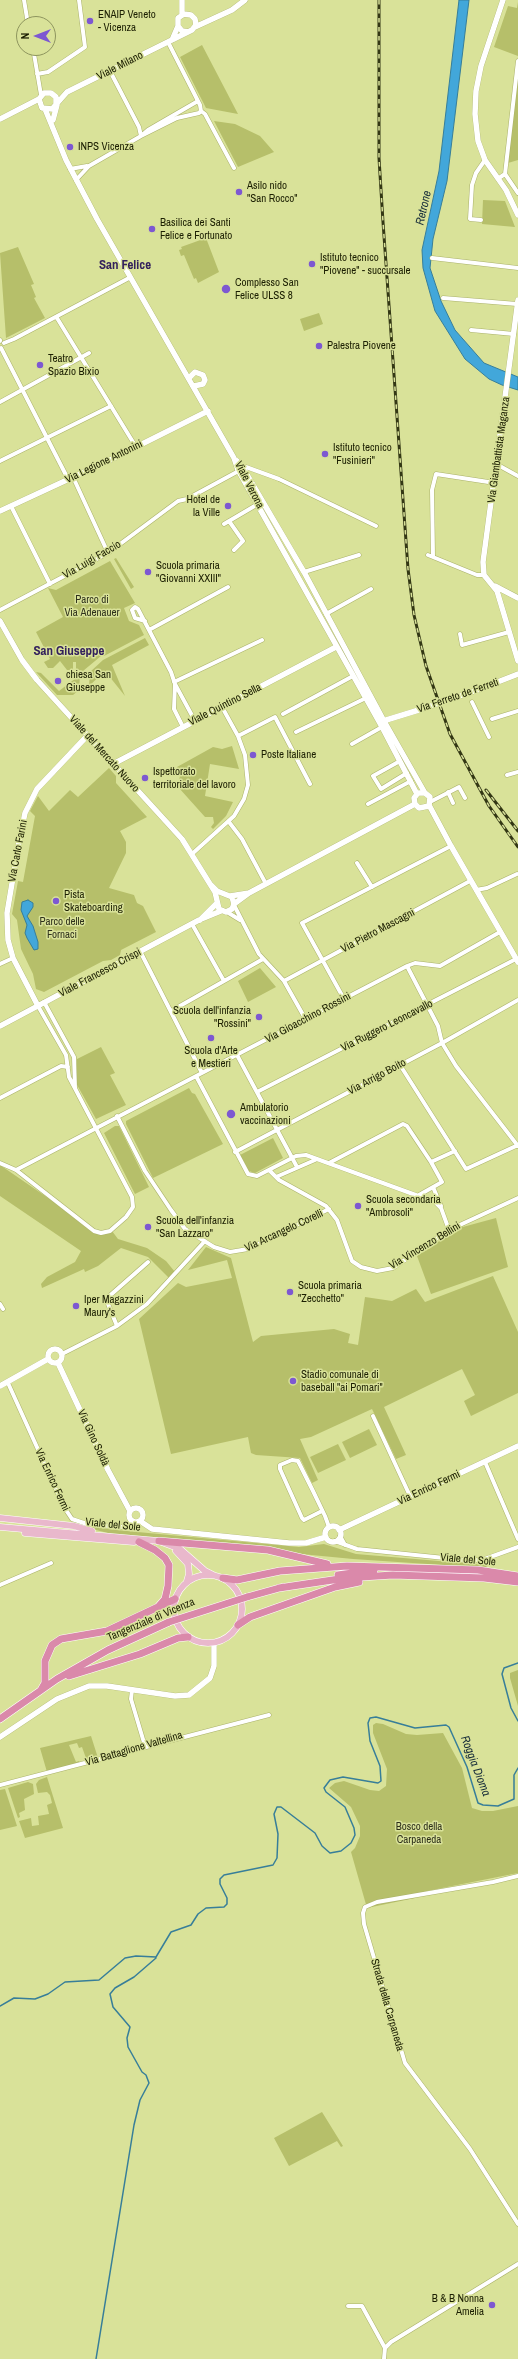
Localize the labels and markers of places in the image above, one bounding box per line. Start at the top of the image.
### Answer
place label: ENAIP Veneto - Vicenza [98,8,156,34]
marker: ENAIP Veneto - Vicenza [85,16,95,26]
place label: INPS Vicenza [78,140,134,154]
marker: INPS Vicenza [65,142,75,152]
place label: Asilo nido "San Rocco" [247,179,298,205]
marker: Asilo nido "San Rocco" [234,187,244,197]
place label: Basilica dei Santi Felice e Fortunato [160,216,232,242]
marker: Basilica dei Santi Felice e Fortunato [147,224,157,234]
place label: Istituto tecnico "Piovene" - succursale [320,251,411,277]
marker: Istituto tecnico "Piovene" - succursale [307,259,317,269]
place label: Complesso San Felice ULSS 8 [235,276,299,302]
marker: Complesso San Felice ULSS 8 [220,283,232,295]
place label: Palestra Piovene [327,339,396,353]
marker: Palestra Piovene [314,341,324,351]
place label: Teatro Spazio Bixio [48,352,99,378]
marker: Teatro Spazio Bixio [35,360,45,370]
place label: Istituto tecnico "Fusinieri" [333,441,392,467]
marker: Istituto tecnico "Fusinieri" [320,449,330,459]
place label: Hotel de la Ville [186,493,220,519]
marker: Hotel de la Ville [223,501,233,511]
place label: Scuola primaria "Giovanni XXIII" [156,559,221,585]
marker: Scuola primaria "Giovanni XXIII" [143,567,153,577]
place label: chiesa San Giuseppe [66,668,111,694]
marker: chiesa San Giuseppe [53,676,63,686]
place label: Poste Italiane [261,748,316,762]
marker: Poste Italiane [248,750,258,760]
place label: Ispettorato territoriale del lavoro [153,765,236,791]
marker: Ispettorato territoriale del lavoro [140,773,150,783]
place label: Pista Skateboarding [64,888,123,914]
marker: Pista Skateboarding [51,896,61,906]
place label: Scuola dell'infanzia "Rossini" [173,1004,251,1030]
marker: Scuola dell'infanzia "Rossini" [254,1012,264,1022]
marker: Scuola d'Arte e Mestieri [206,1033,216,1043]
place label: Scuola d'Arte e Mestieri [184,1044,238,1070]
place label: Ambulatorio vaccinazioni [240,1101,291,1127]
marker: Ambulatorio vaccinazioni [225,1108,237,1120]
place label: Scuola secondaria "Ambrosoli" [366,1193,441,1219]
marker: Scuola secondaria "Ambrosoli" [353,1201,363,1211]
place label: Scuola dell'infanzia "San Lazzaro" [156,1214,234,1240]
marker: Scuola dell'infanzia "San Lazzaro" [143,1222,153,1232]
place label: Scuola primaria "Zecchetto" [298,1279,362,1305]
marker: Scuola primaria "Zecchetto" [285,1287,295,1297]
place label: Iper Magazzini Maury's [84,1293,144,1319]
marker: Iper Magazzini Maury's [71,1301,81,1311]
place label: Stadio comunale di baseball "ai Pomari" [301,1368,383,1394]
marker: Stadio comunale di baseball "ai Pomari" [288,1376,298,1386]
place label: B & B Nonna Amelia [432,2292,484,2318]
marker: B & B Nonna Amelia [487,2300,497,2310]

